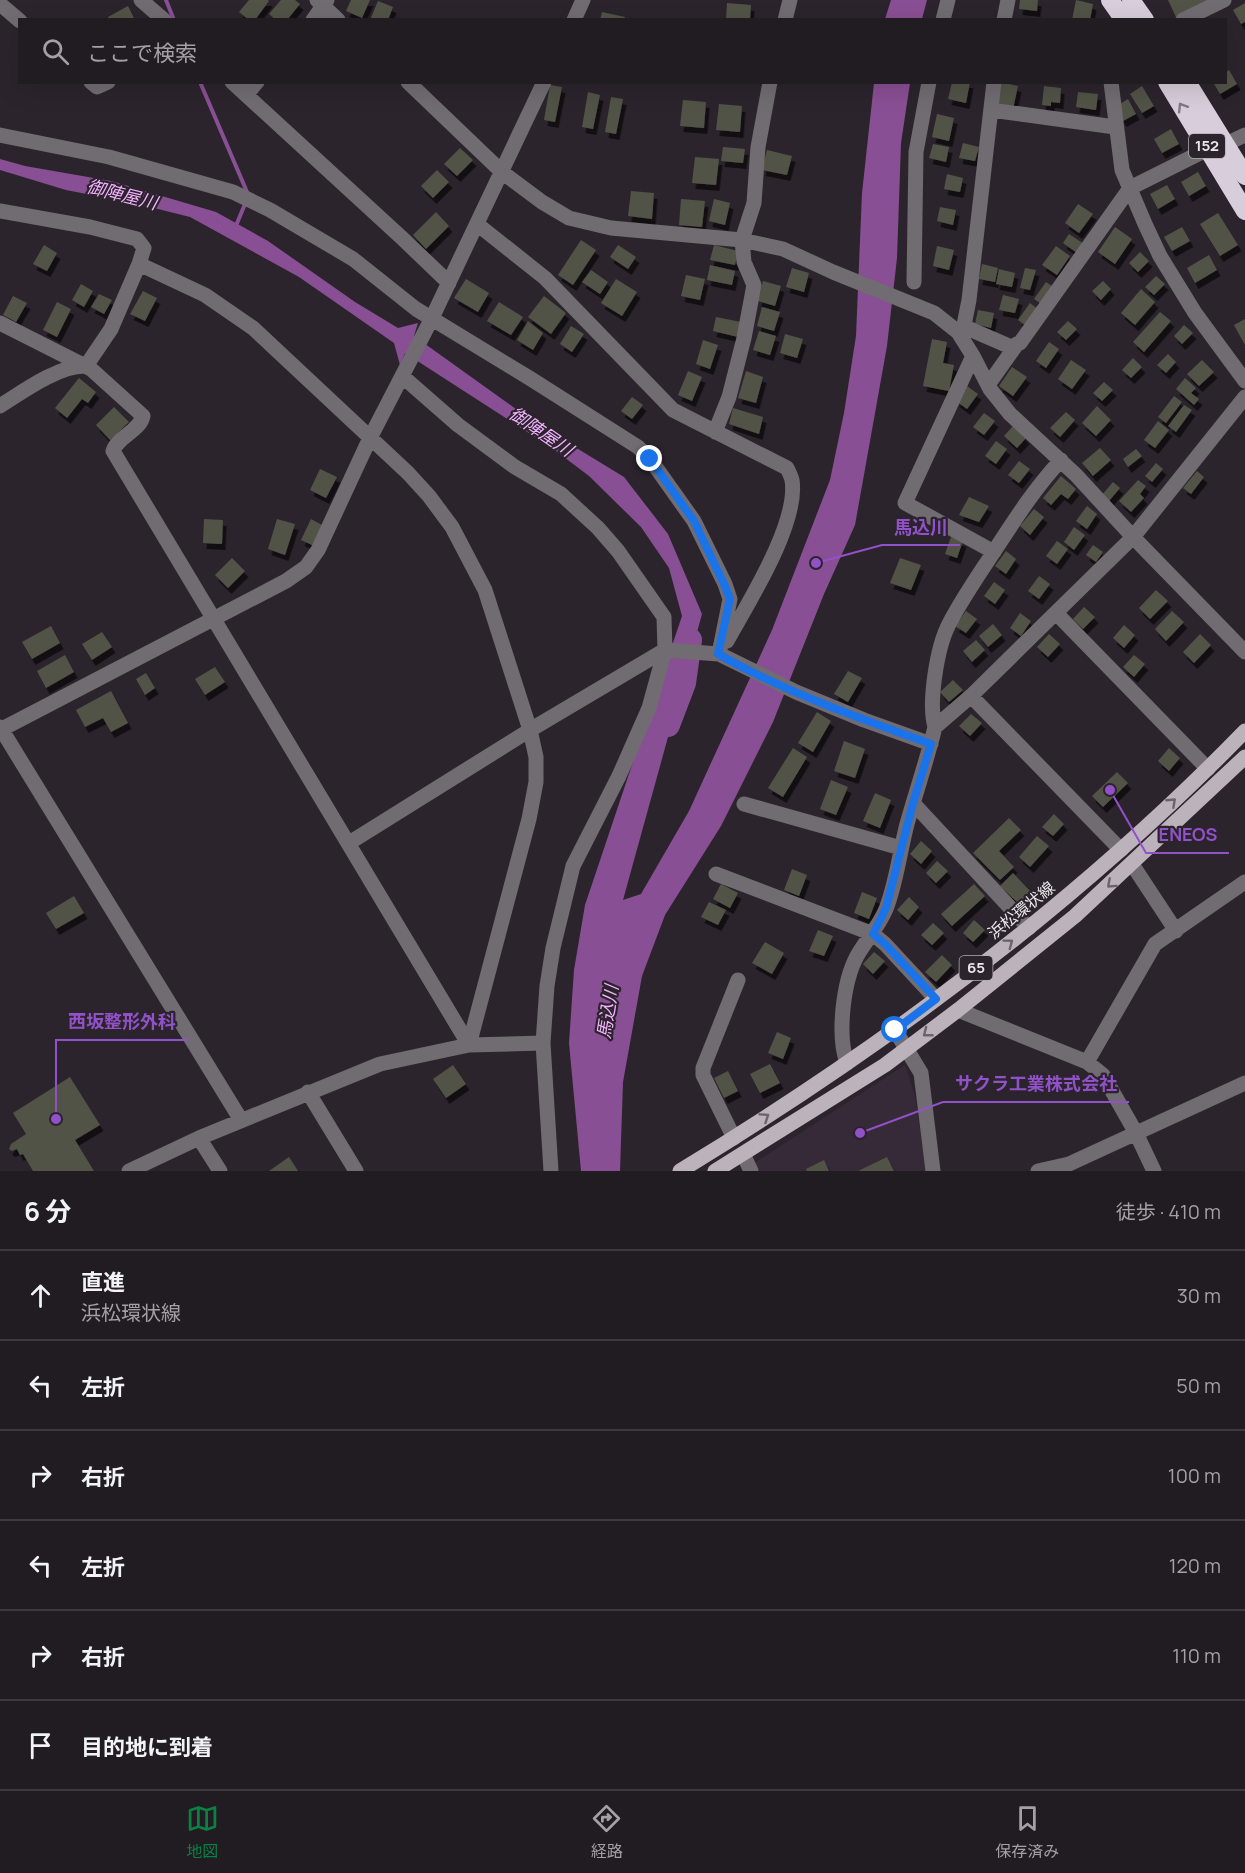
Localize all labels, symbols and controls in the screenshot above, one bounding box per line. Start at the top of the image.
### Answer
search box [18,18,1227,84]
icon: search [39,35,72,68]
text: ここで検索 [87,38,197,68]
one-way arrow [1178,103,1189,114]
road number: 152 [1189,134,1225,158]
water label: 御陣屋川 [84,174,162,215]
water label: 御陣屋川 [505,401,580,462]
route end [636,445,662,471]
callout: 馬込川 [882,509,960,545]
text: 馬込川 [894,515,948,539]
one-way arrow [1166,798,1176,809]
callout: ENEOS [1146,817,1229,853]
text: ENEOS [1159,822,1218,846]
street label: 浜松環状線 [983,876,1059,944]
one-way arrow [1107,877,1118,888]
one-way arrow [1002,940,1013,951]
road number: 65 [960,956,992,980]
water label: 馬込川 [591,981,623,1040]
callout: 西坂整形外科 [56,1004,188,1040]
text: 西坂整形外科 [68,1009,176,1033]
route start [881,1016,907,1042]
one-way arrow [923,1026,934,1037]
callout: サクラ工業株式会社 [943,1066,1129,1102]
text: サクラ工業株式会社 [955,1071,1117,1095]
one-way arrow [759,1113,769,1125]
text: 6 分 [24,1193,71,1229]
text: 徒歩 · 410 m [1116,1198,1221,1225]
text: 直進 [81,1267,125,1297]
icon: ahead [24,1279,57,1312]
text: 30 m [1177,1282,1221,1309]
text: 浜松環状線 [81,1299,181,1326]
icon: left [24,1369,57,1402]
text: 左折 [81,1372,125,1402]
text: 50 m [1176,1372,1221,1399]
icon: right [24,1459,57,1492]
text: 右折 [81,1462,125,1492]
text: 100 m [1168,1462,1221,1489]
icon: left [24,1549,57,1582]
text: 左折 [81,1552,125,1582]
text: 120 m [1169,1552,1221,1579]
icon: right [24,1639,57,1672]
text: 右折 [81,1642,125,1672]
text: 110 m [1172,1642,1221,1669]
icon: arrive [24,1729,57,1762]
text: 目的地に到着 [81,1732,213,1762]
tab: 地図 [186,1802,219,1862]
tab: 経路 [590,1802,623,1862]
tab: 保存済み [995,1802,1059,1862]

